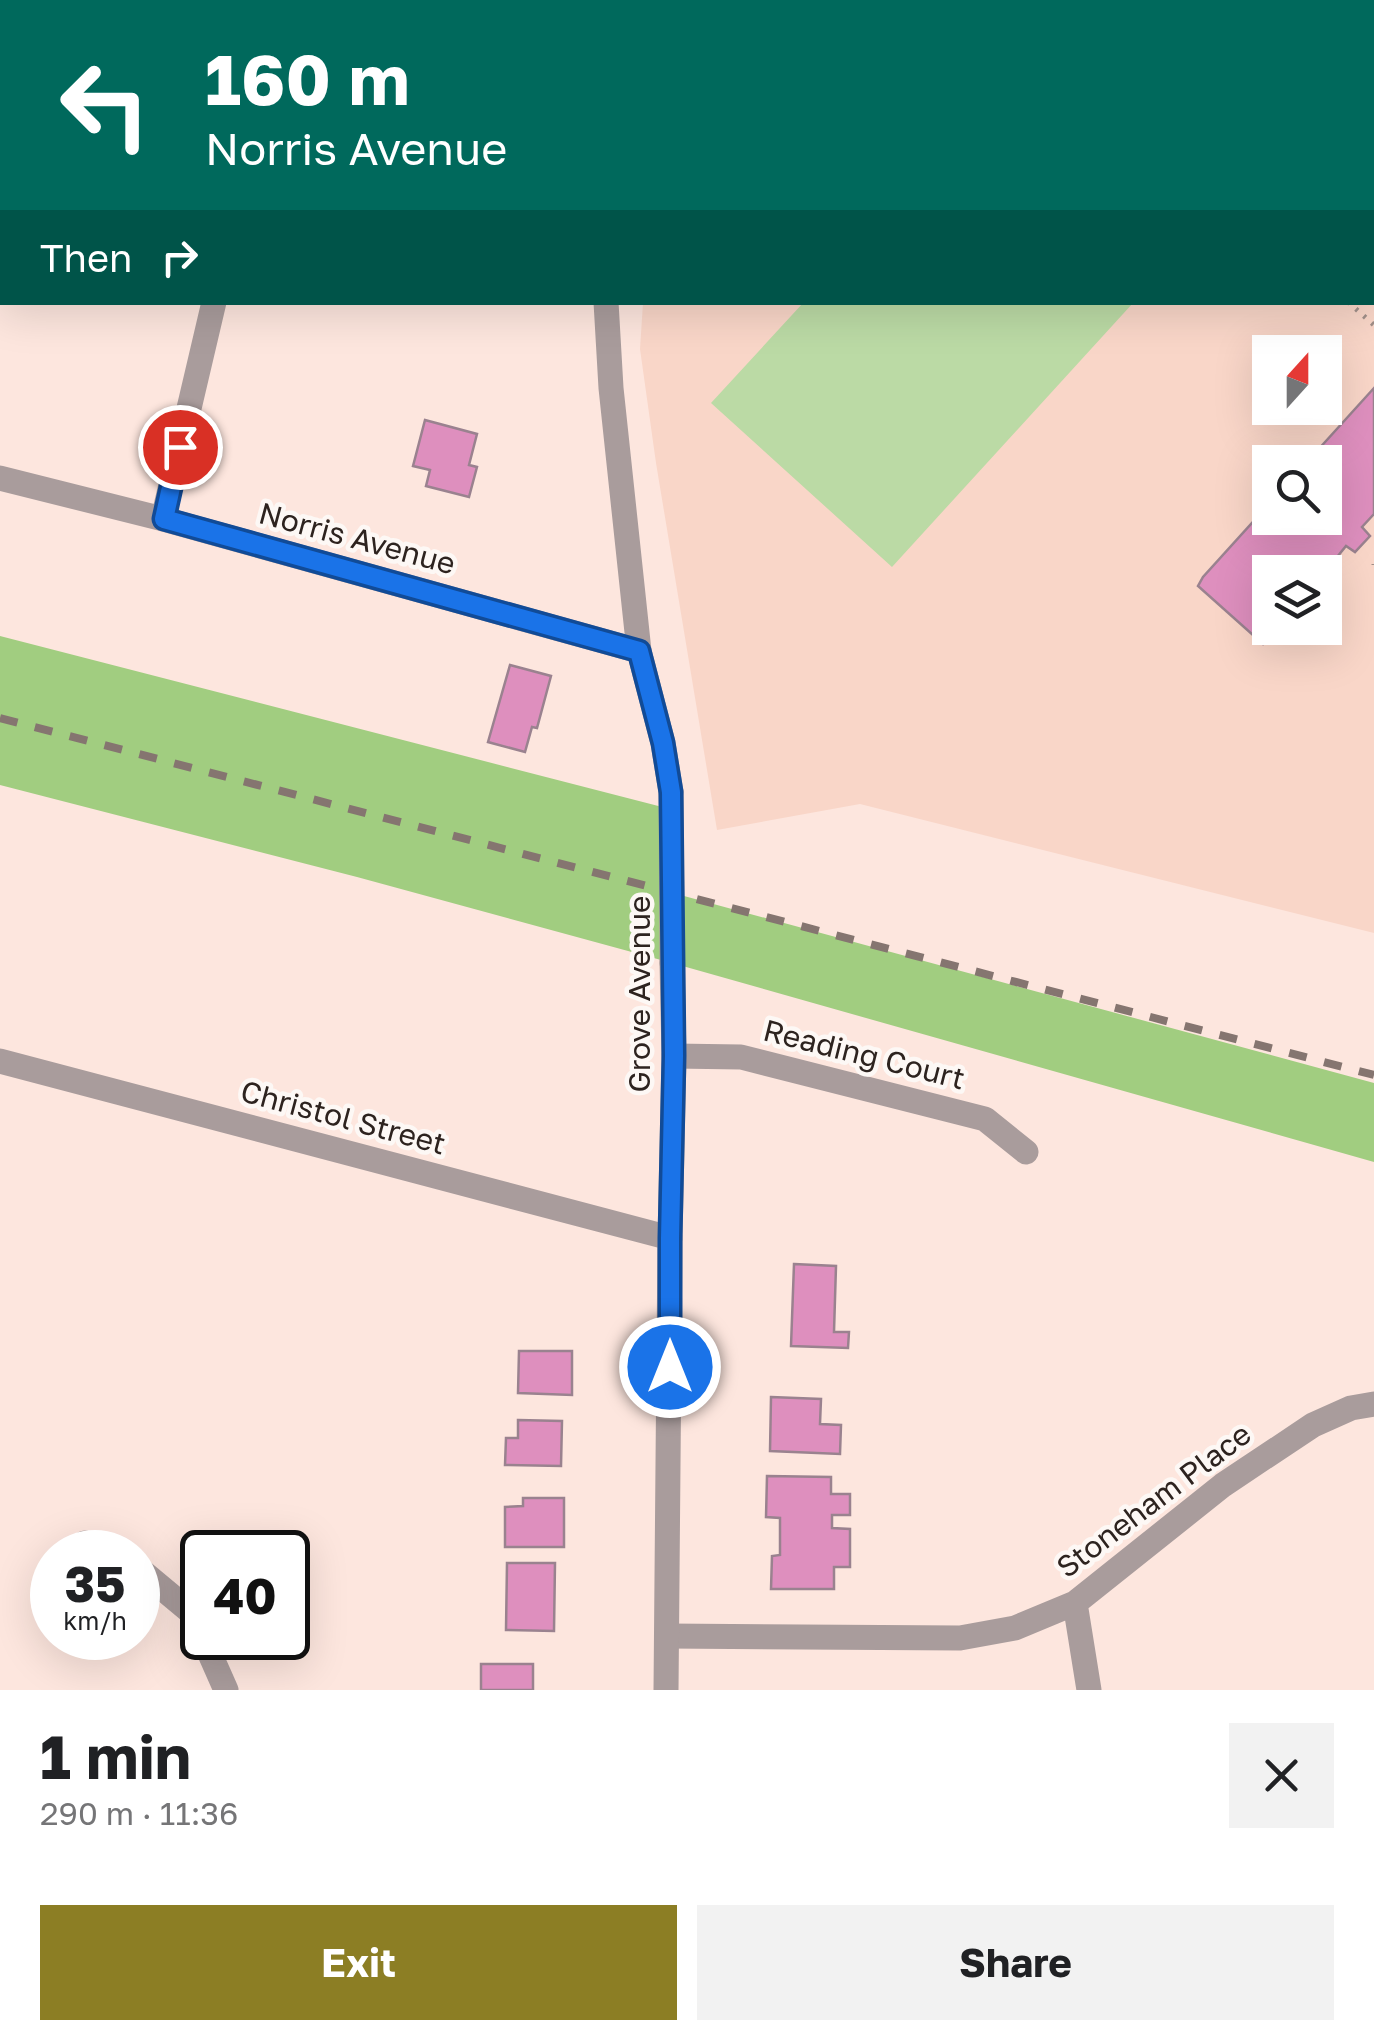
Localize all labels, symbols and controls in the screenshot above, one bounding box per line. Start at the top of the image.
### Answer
text: 160 m [205,36,410,120]
icon: left [40,40,170,170]
text: Norris Avenue [205,121,507,175]
icon: right [152,230,207,285]
text: Then [40,235,132,280]
north arrow [1252,335,1342,425]
map controls [1252,335,1342,645]
pin [138,405,223,490]
icon: arrive [153,420,208,475]
button: search [1252,445,1342,535]
street label: Norris Avenue [255,495,459,582]
button: layers [1252,555,1342,645]
street label: Grove Avenue [621,896,657,1092]
street label: Reading Court [760,1012,969,1096]
street label: Christol Street [237,1072,450,1162]
position arrow [618,1315,722,1419]
street label: Stoneham Place [1049,1415,1258,1585]
speed limit sign: 40 [180,1530,310,1660]
text: 35 [64,1553,125,1613]
text: km/h [63,1605,127,1636]
text: 1 min [40,1720,191,1792]
button: close [1229,1723,1334,1828]
text: 290 m · 11:36 [40,1794,238,1832]
button: Exit [40,1905,677,2020]
button: Share [697,1905,1334,2020]

